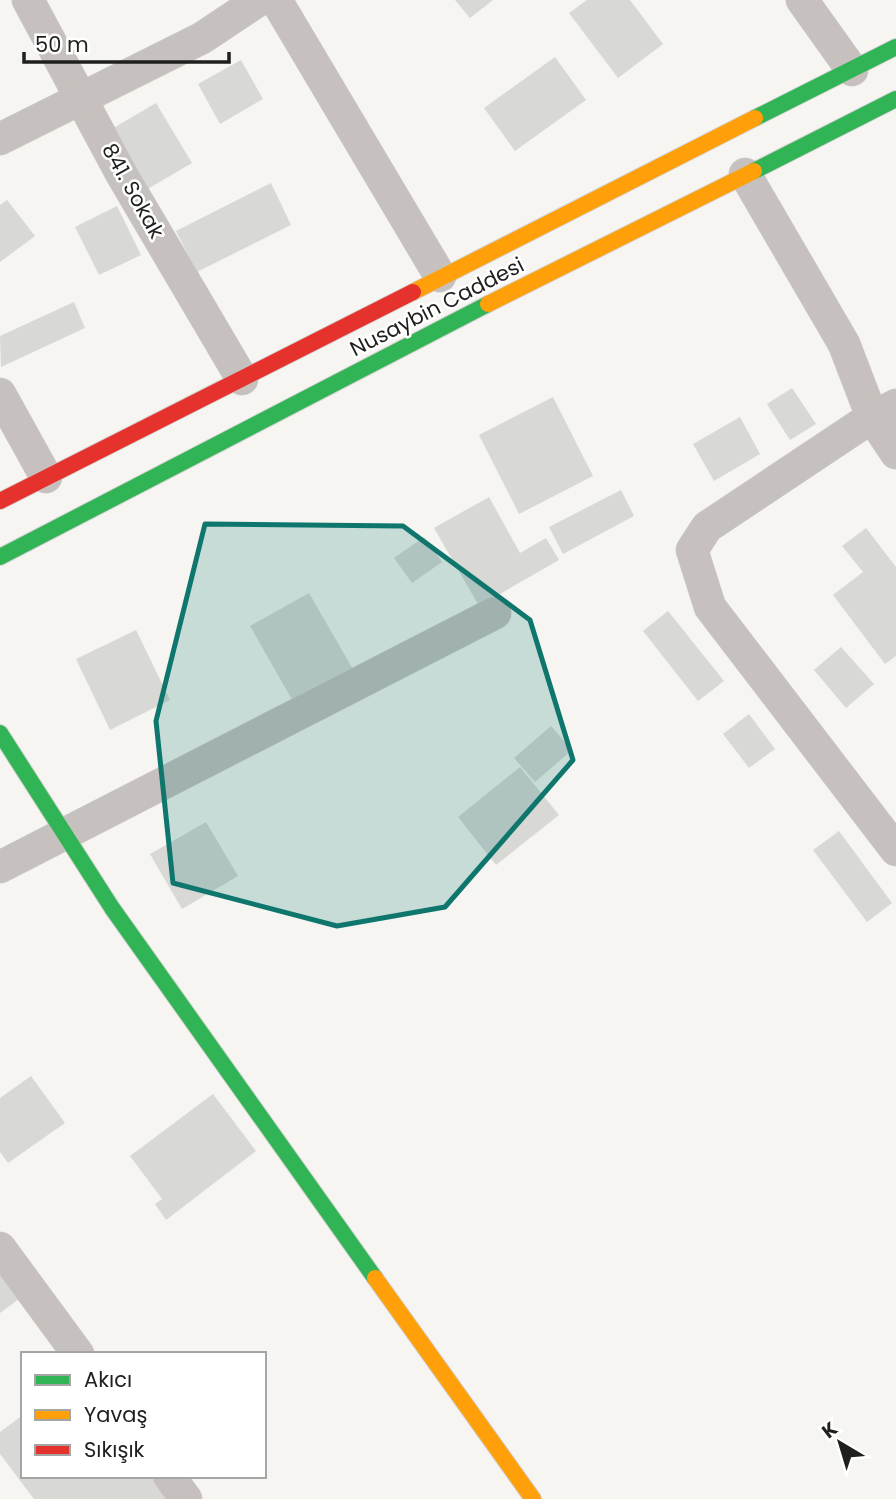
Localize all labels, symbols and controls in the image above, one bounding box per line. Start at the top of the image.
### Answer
scale bar [24,21,229,65]
text: 50 m [35,30,89,59]
street label: 841. Sokak [95,138,172,244]
street label: Nusaybin Caddesi [345,250,529,363]
legend [21,1352,266,1478]
text: Akıcı [84,1365,132,1394]
text: Yavaş [84,1400,147,1429]
north arrow [805,1408,875,1478]
text: K [816,1415,843,1445]
text: Sıkışık [84,1435,145,1464]

